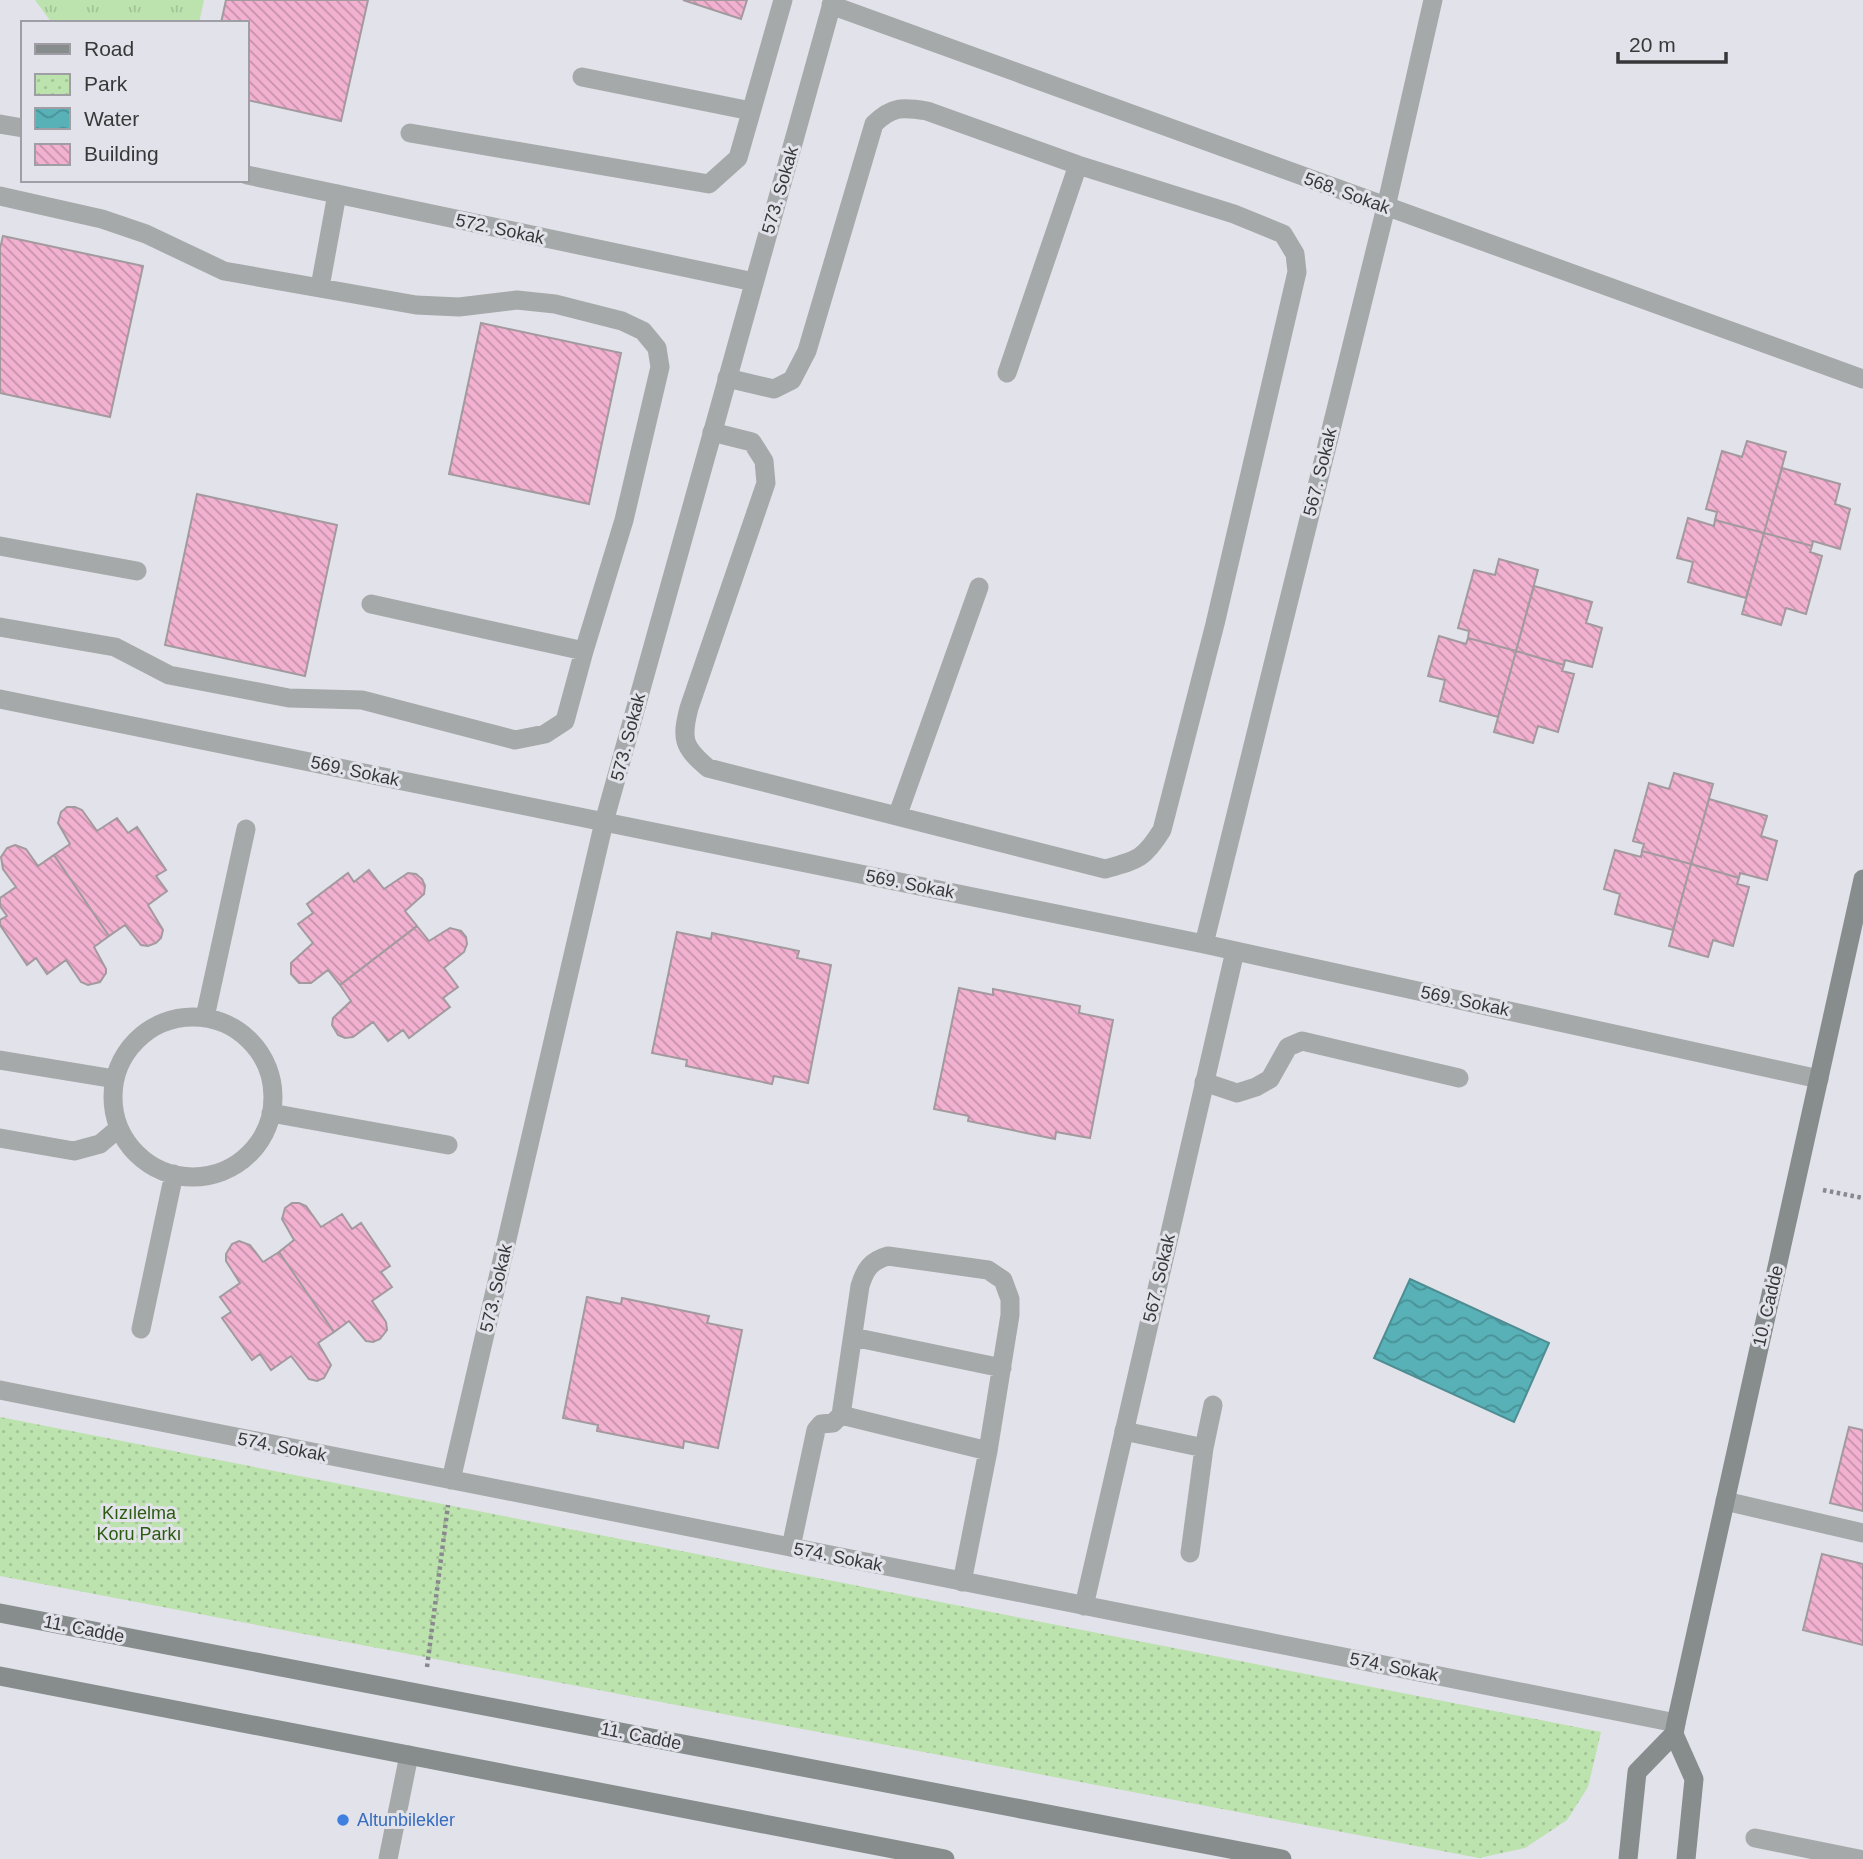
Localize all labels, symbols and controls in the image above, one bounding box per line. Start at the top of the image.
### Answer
legend [21,21,248,182]
scale bar [1618,21,1727,65]
text: 20 m [1629,33,1676,56]
text: Road [84,37,134,60]
text: Park [84,72,128,95]
text: Water [84,107,139,130]
text: Building [84,142,159,165]
street label: 573. Sokak [758,143,802,236]
street label: 568. Sokak [1301,168,1394,218]
street label: 572. Sokak [454,210,547,248]
street label: 567. Sokak [1299,425,1341,518]
street label: 573. Sokak [607,690,650,783]
street label: 569. Sokak [309,752,402,790]
street label: 569. Sokak [864,866,957,903]
street label: 569. Sokak [1419,982,1512,1020]
street label: 567. Sokak [1139,1231,1179,1324]
street label: 573. Sokak [476,1241,516,1334]
street label: 10. Cadde [1749,1263,1787,1349]
street label: 574. Sokak [236,1429,329,1466]
park label: Kızılelma Koru Parkı [96,1503,182,1544]
street label: 574. Sokak [792,1539,885,1576]
street label: 11. Cadde [42,1611,126,1647]
street label: 574. Sokak [1348,1649,1441,1686]
street label: 11. Cadde [599,1718,683,1754]
place label: Altunbilekler [357,1810,455,1830]
marker: Altunbilekler [335,1812,351,1828]

